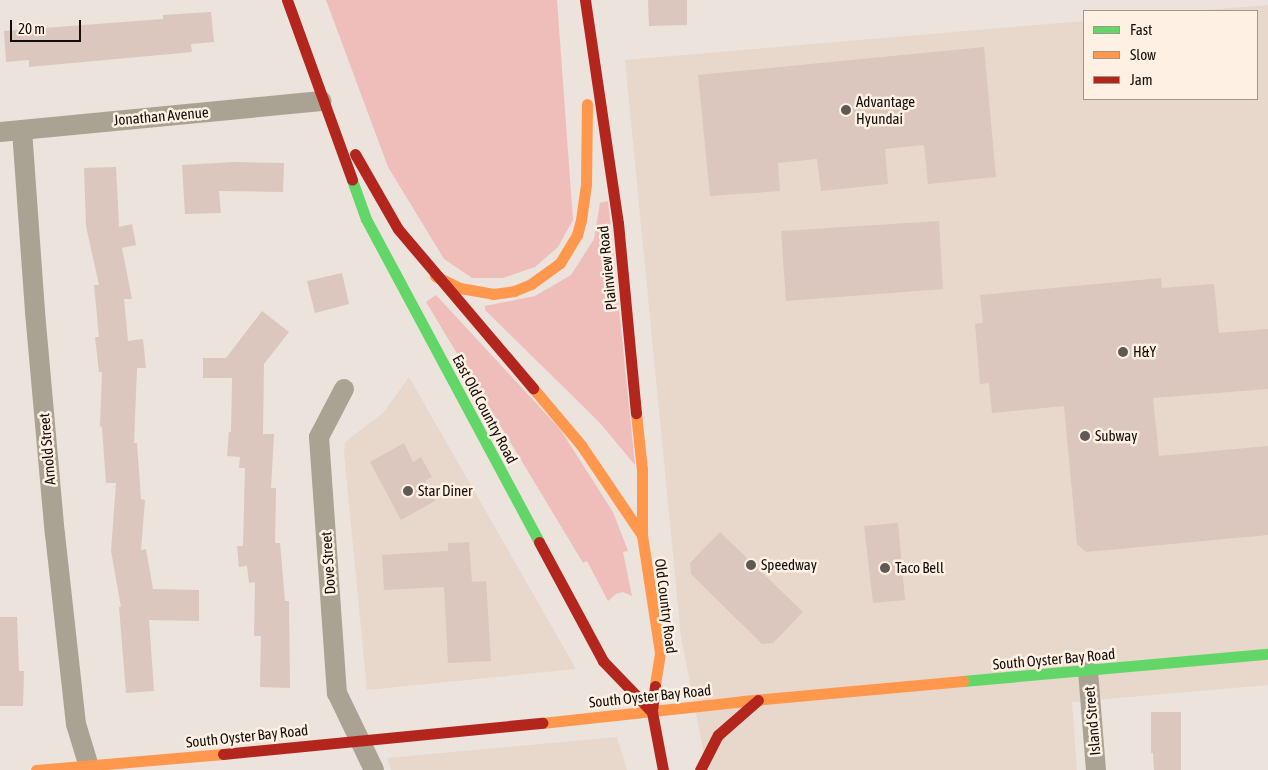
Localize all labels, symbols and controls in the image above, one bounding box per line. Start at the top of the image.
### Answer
scale bar [12,10,84,42]
legend [1083,10,1258,100]
text: 20 m [18,20,45,37]
text: Fast [1130,21,1152,38]
text: Slow [1130,46,1156,63]
text: Jam [1130,71,1153,88]
place label: Advantage Hyundai [856,92,915,127]
street label: Jonathan Avenue [113,103,209,129]
marker: Advantage Hyundai [840,104,852,116]
street label: Plainview Road [594,225,620,311]
place label: H&Y [1133,343,1156,361]
marker: H&Y [1117,346,1129,358]
street label: East Old Country Road [449,351,521,467]
street label: Arnold Street [35,412,59,486]
place label: Subway [1095,427,1137,445]
marker: Subway [1079,430,1091,442]
place label: Star Diner [418,482,472,500]
marker: Star Diner [402,485,414,497]
street label: Dove Street [317,531,339,595]
place label: Speedway [761,556,817,574]
street label: Old Country Road [651,557,681,655]
marker: Speedway [745,559,757,571]
place label: Taco Bell [895,559,944,577]
marker: Taco Bell [879,562,891,574]
street label: South Oyster Bay Road [992,645,1116,673]
street label: South Oyster Bay Road [588,681,712,711]
street label: Island Street [1080,686,1104,756]
street label: South Oyster Bay Road [185,721,309,751]

